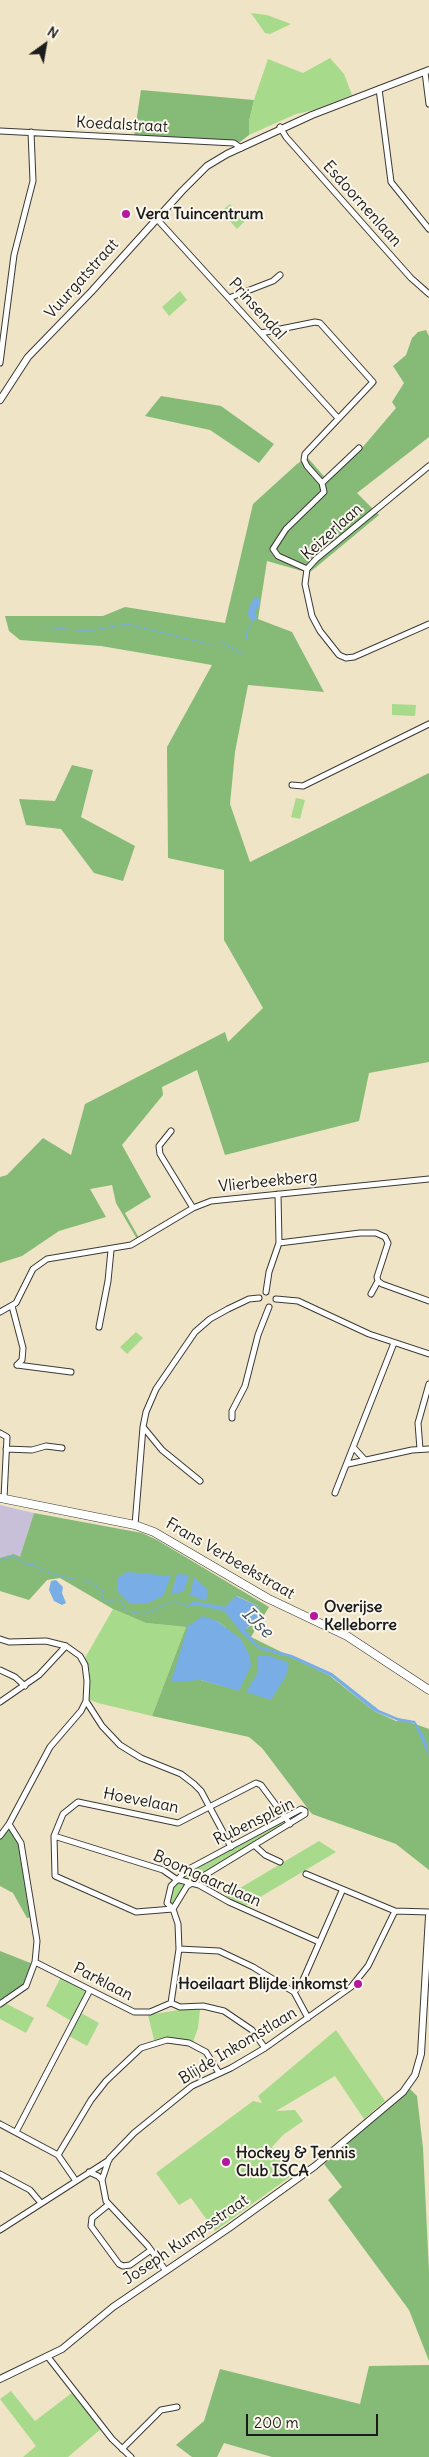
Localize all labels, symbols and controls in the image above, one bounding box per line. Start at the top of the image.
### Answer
north arrow [20,20,70,70]
text: N [44,22,62,42]
street label: Koedalstraat [76,113,168,137]
street label: Esdoornenlaan [318,157,406,251]
place label: Vera Tuincentrum [136,204,264,224]
marker: Vera Tuincentrum [120,208,132,220]
street label: Vuurgatstraat [41,235,123,323]
street label: Prinsendal [224,274,290,344]
street label: Keizerlaan [298,500,366,564]
street label: Vlierbeekberg [218,1167,318,1197]
street label: Frans Verbeekstraat [162,1514,298,1604]
place label: Overijse Kelleborre [324,1597,397,1635]
water label: IJse [237,1603,277,1643]
marker: Overijse Kelleborre [308,1610,320,1622]
street label: Hoevelaan [102,1784,180,1818]
street label: Rubensplein [210,1794,298,1850]
street label: Boomgaardlaan [150,1847,264,1911]
street label: Parklaan [70,1959,136,2005]
place label: Hoeilaart Blijde inkomst [178,1974,348,1994]
marker: Hoeilaart Blijde inkomst [352,1978,364,1990]
street label: Blijde Inkomstlaan [176,2003,300,2089]
place label: Hockey & Tennis Club ISCA [236,2143,355,2181]
marker: Hockey & Tennis Club ISCA [220,2156,232,2168]
street label: Joseph Kumpsstraat [120,2191,252,2289]
scale bar [249,2404,382,2436]
text: 200 m [254,2413,299,2432]

